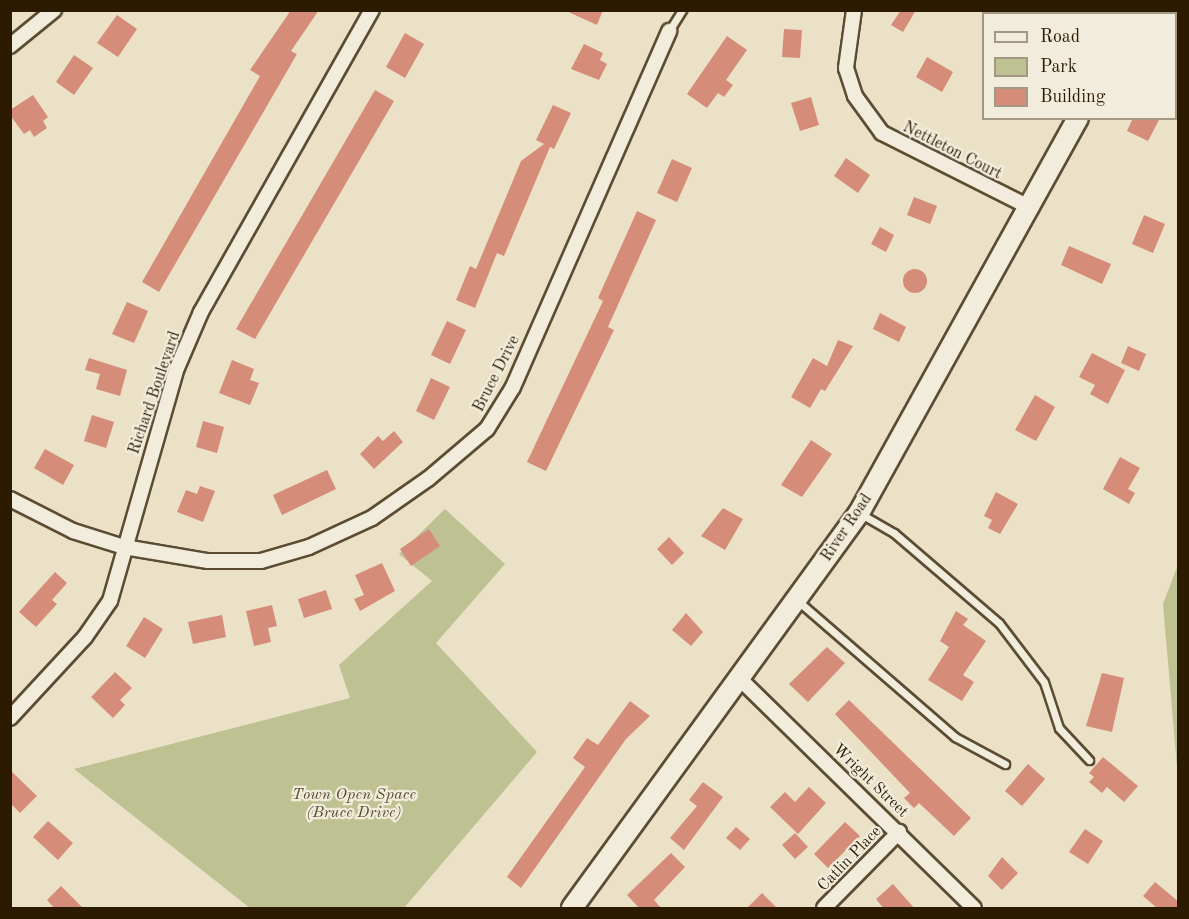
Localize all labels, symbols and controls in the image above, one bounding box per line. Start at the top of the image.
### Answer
legend [982,12,1177,120]
text: Road [1040,28,1080,46]
text: Park [1040,58,1077,76]
text: Building [1040,88,1105,106]
street label: Nettleton Court [899,118,1005,184]
street label: Richard Boulevard [125,329,185,457]
street label: Bruce Drive [470,332,524,416]
street label: River Road [817,490,877,566]
street label: Wright Street [828,740,912,822]
park label: Town Open Space (Bruce Drive) [292,785,416,823]
street label: Catlin Place [814,822,886,896]

